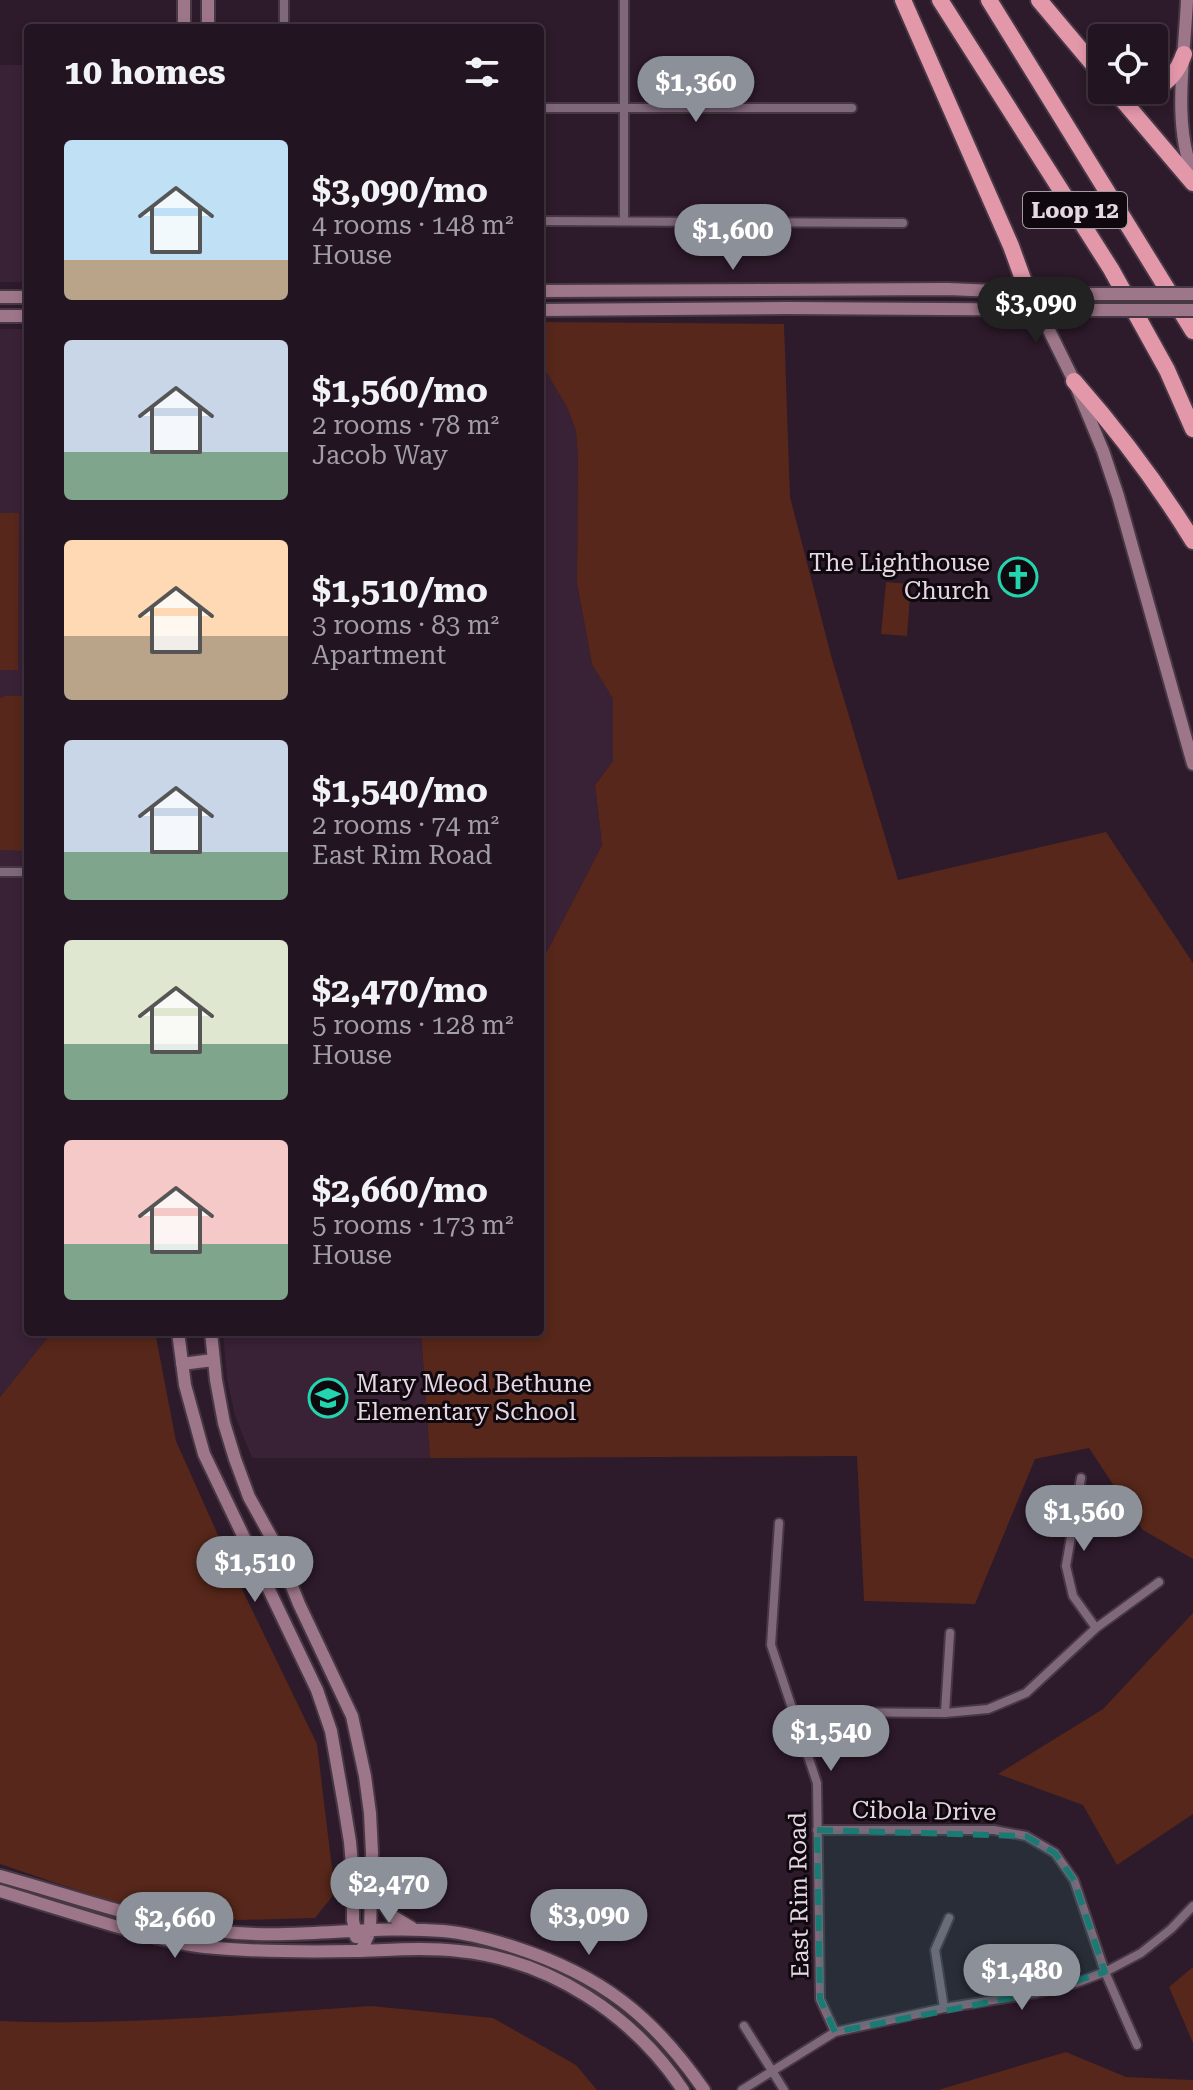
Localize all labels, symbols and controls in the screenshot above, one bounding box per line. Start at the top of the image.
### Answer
map controls [1088,24,1168,104]
button: locate [1088,24,1168,104]
icon: filters [460,50,504,94]
text: 10 homes [64,52,226,92]
pin: $1,360 [631,56,761,124]
text: $1,360 [655,67,737,97]
text: $3,090/mo [312,170,488,210]
icon: home [128,172,224,268]
road number: Loop 12 [1023,192,1127,228]
pin: $1,600 [668,204,798,272]
text: 4 rooms · 148 m² [312,210,514,240]
text: $1,600 [692,215,774,245]
text: House [312,240,392,270]
pin: $3,090 [971,277,1101,345]
text: $3,090 [995,288,1077,318]
text: $1,560/mo [312,370,488,410]
icon: home [128,372,224,468]
text: 2 rooms · 78 m² [312,410,499,440]
text: Jacob Way [312,440,448,470]
place label: The Lighthouse Church [809,549,990,605]
church icon: The Lighthouse Church [997,556,1039,598]
text: $1,510/mo [312,570,488,610]
icon: home [128,572,224,668]
text: 3 rooms · 83 m² [312,610,499,640]
text: Apartment [312,640,446,670]
text: $1,540/mo [312,770,488,810]
icon: home [128,772,224,868]
text: 2 rooms · 74 m² [312,810,499,840]
text: East Rim Road [312,840,492,870]
text: $2,470/mo [312,970,488,1010]
icon: home [128,972,224,1068]
text: 5 rooms · 128 m² [312,1010,514,1040]
text: House [312,1040,392,1070]
text: $2,660/mo [312,1170,488,1210]
icon: home [128,1172,224,1268]
text: 5 rooms · 173 m² [312,1210,514,1240]
text: House [312,1240,392,1270]
place label: Mary Meod Bethune Elementary School [356,1370,592,1426]
school or university icon: Mary Meod Bethune Elementary School [307,1377,349,1419]
pin: $1,560 [1019,1485,1149,1553]
text: $1,560 [1043,1496,1125,1526]
pin: $1,510 [190,1536,320,1604]
text: $1,510 [214,1547,296,1577]
pin: $1,540 [766,1705,896,1773]
text: $1,540 [790,1716,872,1746]
street label: Cibola Drive [852,1796,996,1826]
street label: East Rim Road [784,1812,814,1978]
pin: $2,470 [324,1857,454,1925]
text: $2,470 [348,1868,430,1898]
pin: $3,090 [524,1889,654,1957]
pin: $2,660 [110,1892,240,1960]
text: $3,090 [548,1900,630,1930]
text: $2,660 [134,1903,216,1933]
pin: $1,480 [957,1944,1087,2012]
text: $1,480 [981,1955,1063,1985]

